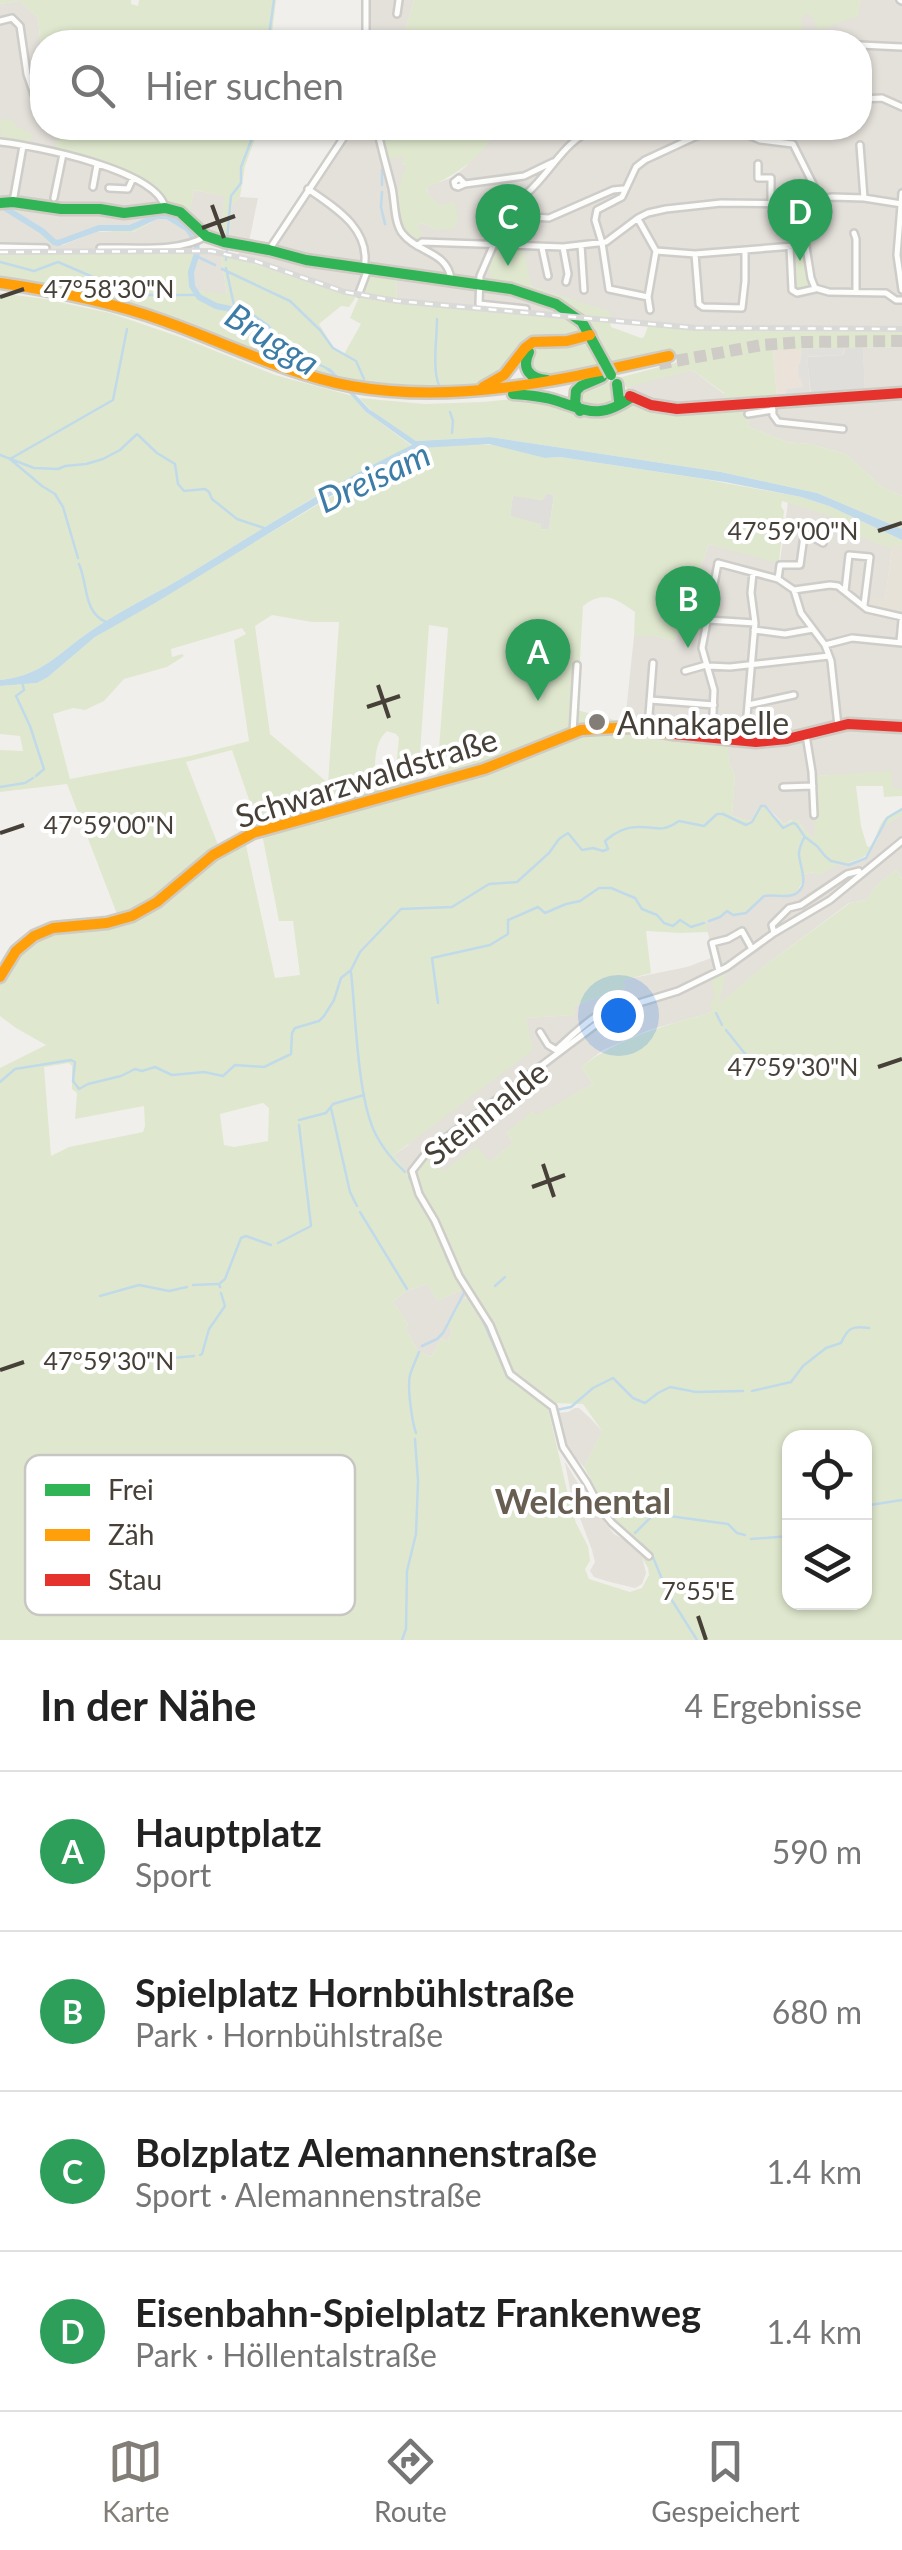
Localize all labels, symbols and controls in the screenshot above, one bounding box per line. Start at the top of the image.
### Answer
search box [30,30,872,140]
icon: search [65,58,120,113]
text: Hier suchen [145,62,344,108]
pin: D [768,178,832,261]
pin: C [476,184,540,266]
text: 47°58'30"N [44,273,174,303]
water label: Brugga [218,293,328,383]
water label: Dreisam [310,432,436,520]
text: 47°59'00"N [728,515,858,545]
pin: B [656,566,720,648]
pin: A [506,618,570,701]
place label: Annakapelle [617,703,789,742]
marker: Annakapelle [586,711,608,733]
street label: Schwarzwaldstraße [230,719,502,835]
text: 47°59'00"N [44,809,174,839]
your location [593,990,644,1041]
text: 47°59'30"N [728,1051,858,1081]
street label: Steinhalde [415,1052,555,1172]
text: 47°59'30"N [44,1345,174,1375]
map controls [782,1430,872,1610]
button: locate [782,1430,872,1520]
legend [25,1455,355,1615]
text: Frei [108,1472,154,1506]
district label: Welchental [495,1479,671,1521]
text: Zäh [108,1517,154,1551]
button: layers [782,1520,872,1610]
text: Stau [108,1562,162,1596]
text: 7°55'E [661,1575,735,1605]
text: In der Nähe [40,1680,257,1730]
text: 4 Ergebnisse [685,1686,862,1725]
text: Hauptplatz [135,1809,322,1855]
text: A [61,1832,84,1871]
text: 590 m [772,1832,862,1871]
text: Sport [135,1855,211,1894]
text: Spielplatz Hornbühlstraße [135,1969,575,2015]
text: B [62,1992,83,2031]
text: 680 m [772,1992,862,2031]
text: Park · Hornbühlstraße [135,2015,443,2054]
text: Bolzplatz Alemannenstraße [135,2129,597,2175]
text: C [62,2152,83,2191]
text: 1.4 km [767,2152,862,2191]
text: Sport · Alemannenstraße [135,2175,482,2214]
text: Eisenbahn-Spielplatz Frankenweg [135,2289,701,2335]
text: D [60,2312,85,2351]
text: 1.4 km [767,2312,862,2351]
text: Park · Höllentalstraße [135,2335,437,2374]
tab: Karte [102,2434,170,2528]
tab: Route [374,2434,447,2528]
tab: Gespeichert [651,2434,800,2528]

